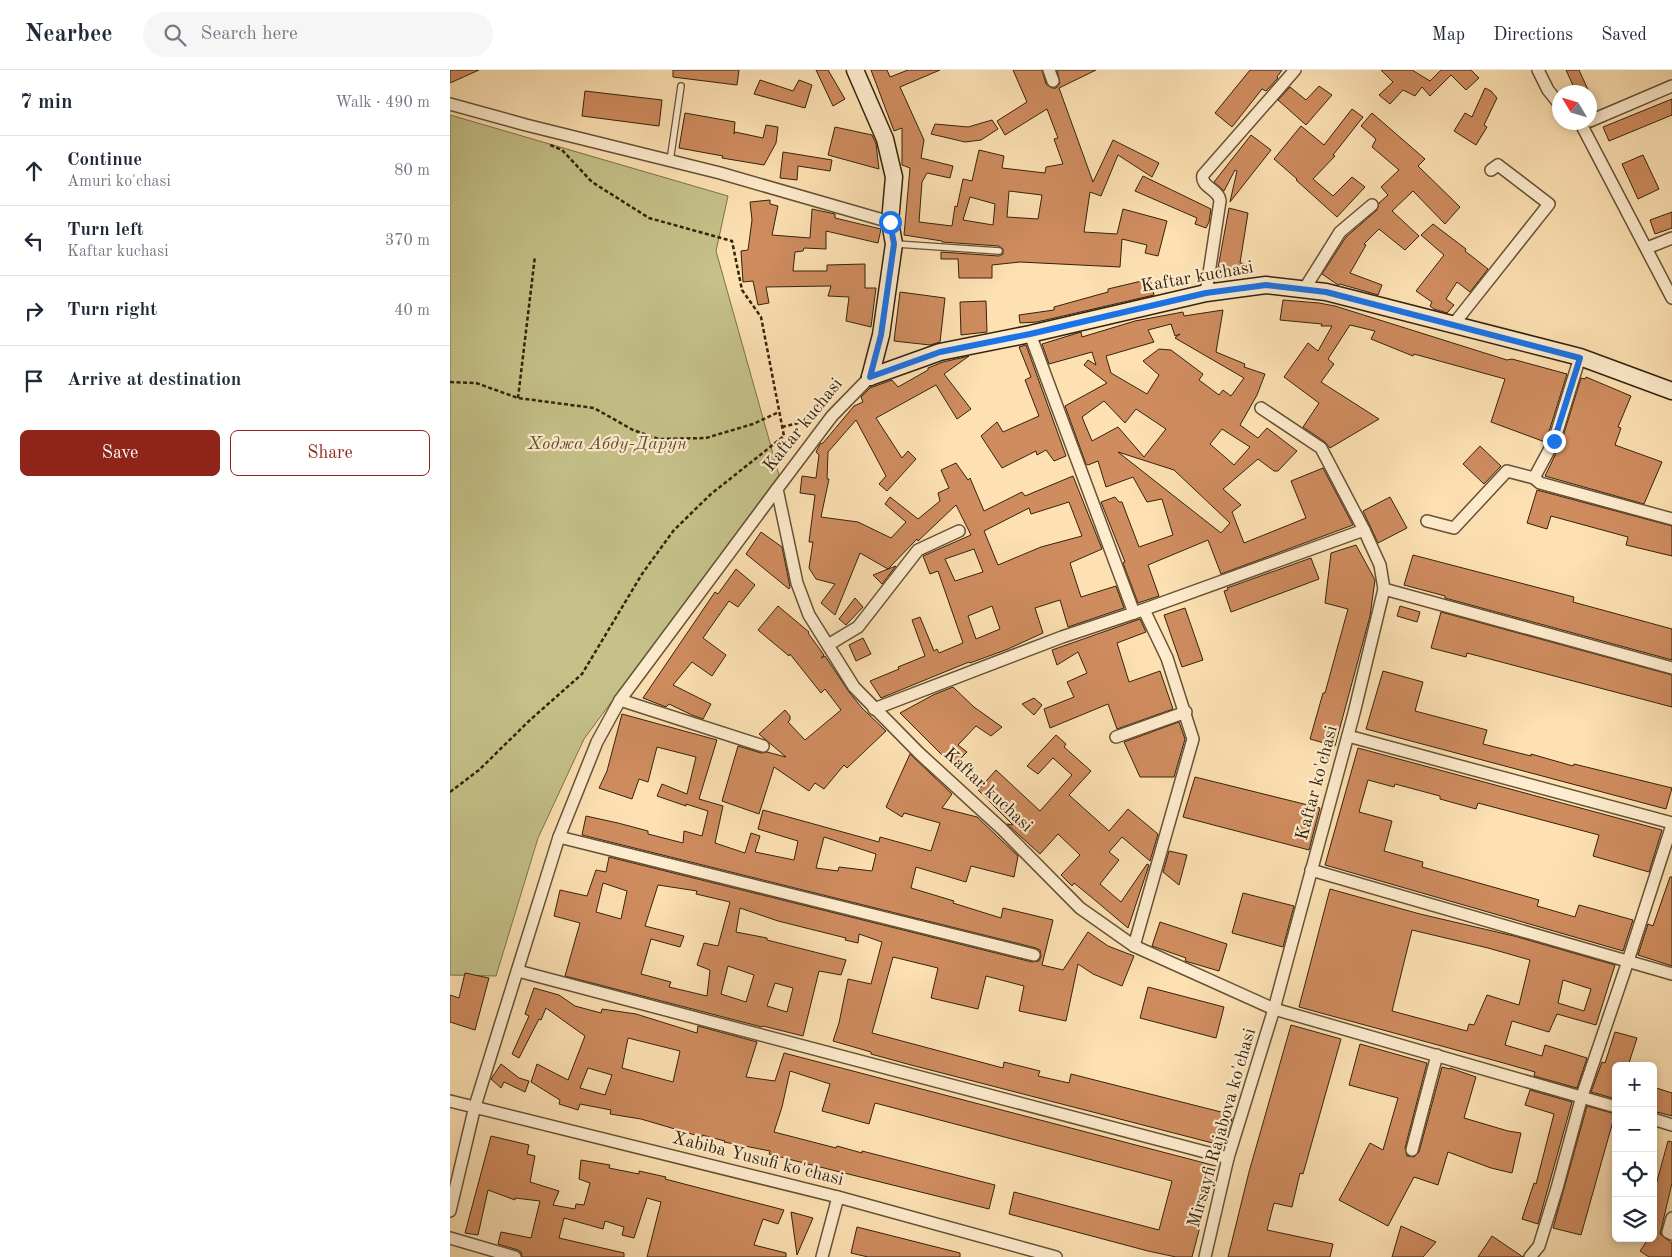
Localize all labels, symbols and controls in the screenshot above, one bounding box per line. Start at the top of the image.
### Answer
search box [143,12,493,57]
icon: search [161,21,189,49]
text: Nearbee [25,23,113,47]
text: Search here [201,25,298,44]
text: Map [1432,26,1465,44]
text: Directions [1493,26,1573,44]
text: Saved [1601,26,1647,44]
north arrow [1552,85,1597,130]
text: 7 min [20,92,73,113]
text: Walk · 490 m [335,95,430,111]
text: Continue [67,151,142,170]
icon: ahead [20,157,48,185]
text: 80 m [394,163,430,179]
text: Amuri ko'chasi [67,174,171,190]
route start [879,211,902,234]
text: Turn left [67,221,144,240]
icon: left [20,227,48,255]
text: 370 m [385,233,430,249]
text: Kaftar kuchasi [67,244,169,260]
street label: Kaftar kuchasi [1139,258,1255,296]
icon: right [20,297,48,325]
text: Turn right [67,301,157,320]
text: 40 m [394,303,430,319]
icon: arrive [20,367,48,395]
text: Arrive at destination [67,371,241,390]
street label: Kaftar kuchasi [760,375,846,475]
button: Save [20,430,220,476]
button: Share [230,430,430,476]
route end [1543,430,1566,453]
park label: Ходжа Абду-Дарун [527,435,687,453]
street label: Kaftar ko'chasi [1293,724,1341,842]
street label: Kaftar kuchasi [940,744,1036,836]
street label: Mirsayfi Rajabova ko'chasi [1185,1026,1259,1230]
map controls [1612,1062,1657,1242]
button: + [1612,1062,1657,1107]
button: − [1612,1107,1657,1152]
street label: Xabiba Yusufi ko'chasi [671,1129,845,1189]
button: locate [1612,1152,1657,1197]
button: layers [1612,1197,1657,1242]

